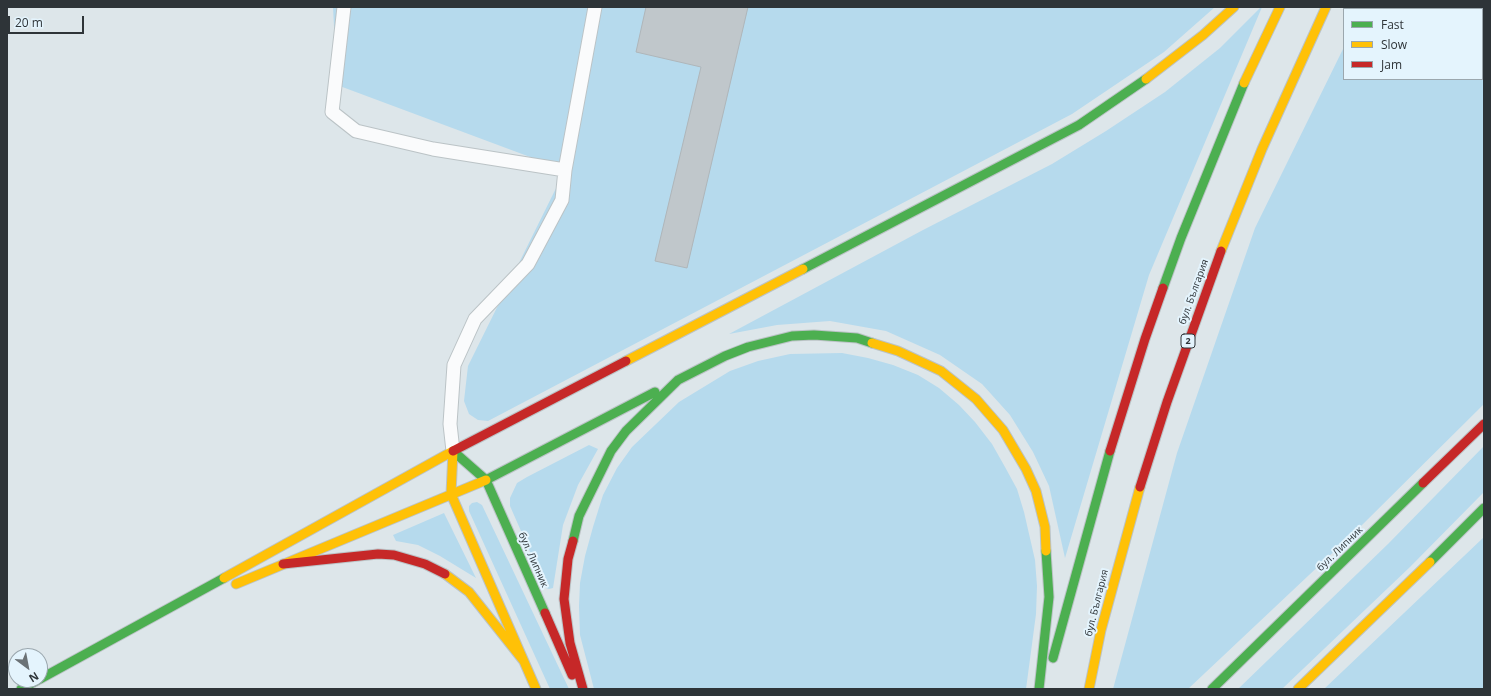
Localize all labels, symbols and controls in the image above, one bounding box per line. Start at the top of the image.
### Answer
scale bar [10,8,86,34]
legend [1343,8,1483,80]
text: 20 m [15,14,43,31]
text: Fast [1381,16,1404,33]
text: Slow [1381,36,1407,53]
text: Jam [1381,56,1402,73]
street label: бул. България [1177,258,1211,326]
road number: 2 [1181,334,1195,348]
street label: бул. Липник [1314,524,1366,574]
street label: бул. Липник [515,530,551,590]
street label: бул. България [1083,568,1111,638]
north arrow [8,648,48,688]
text: N [26,669,42,686]

